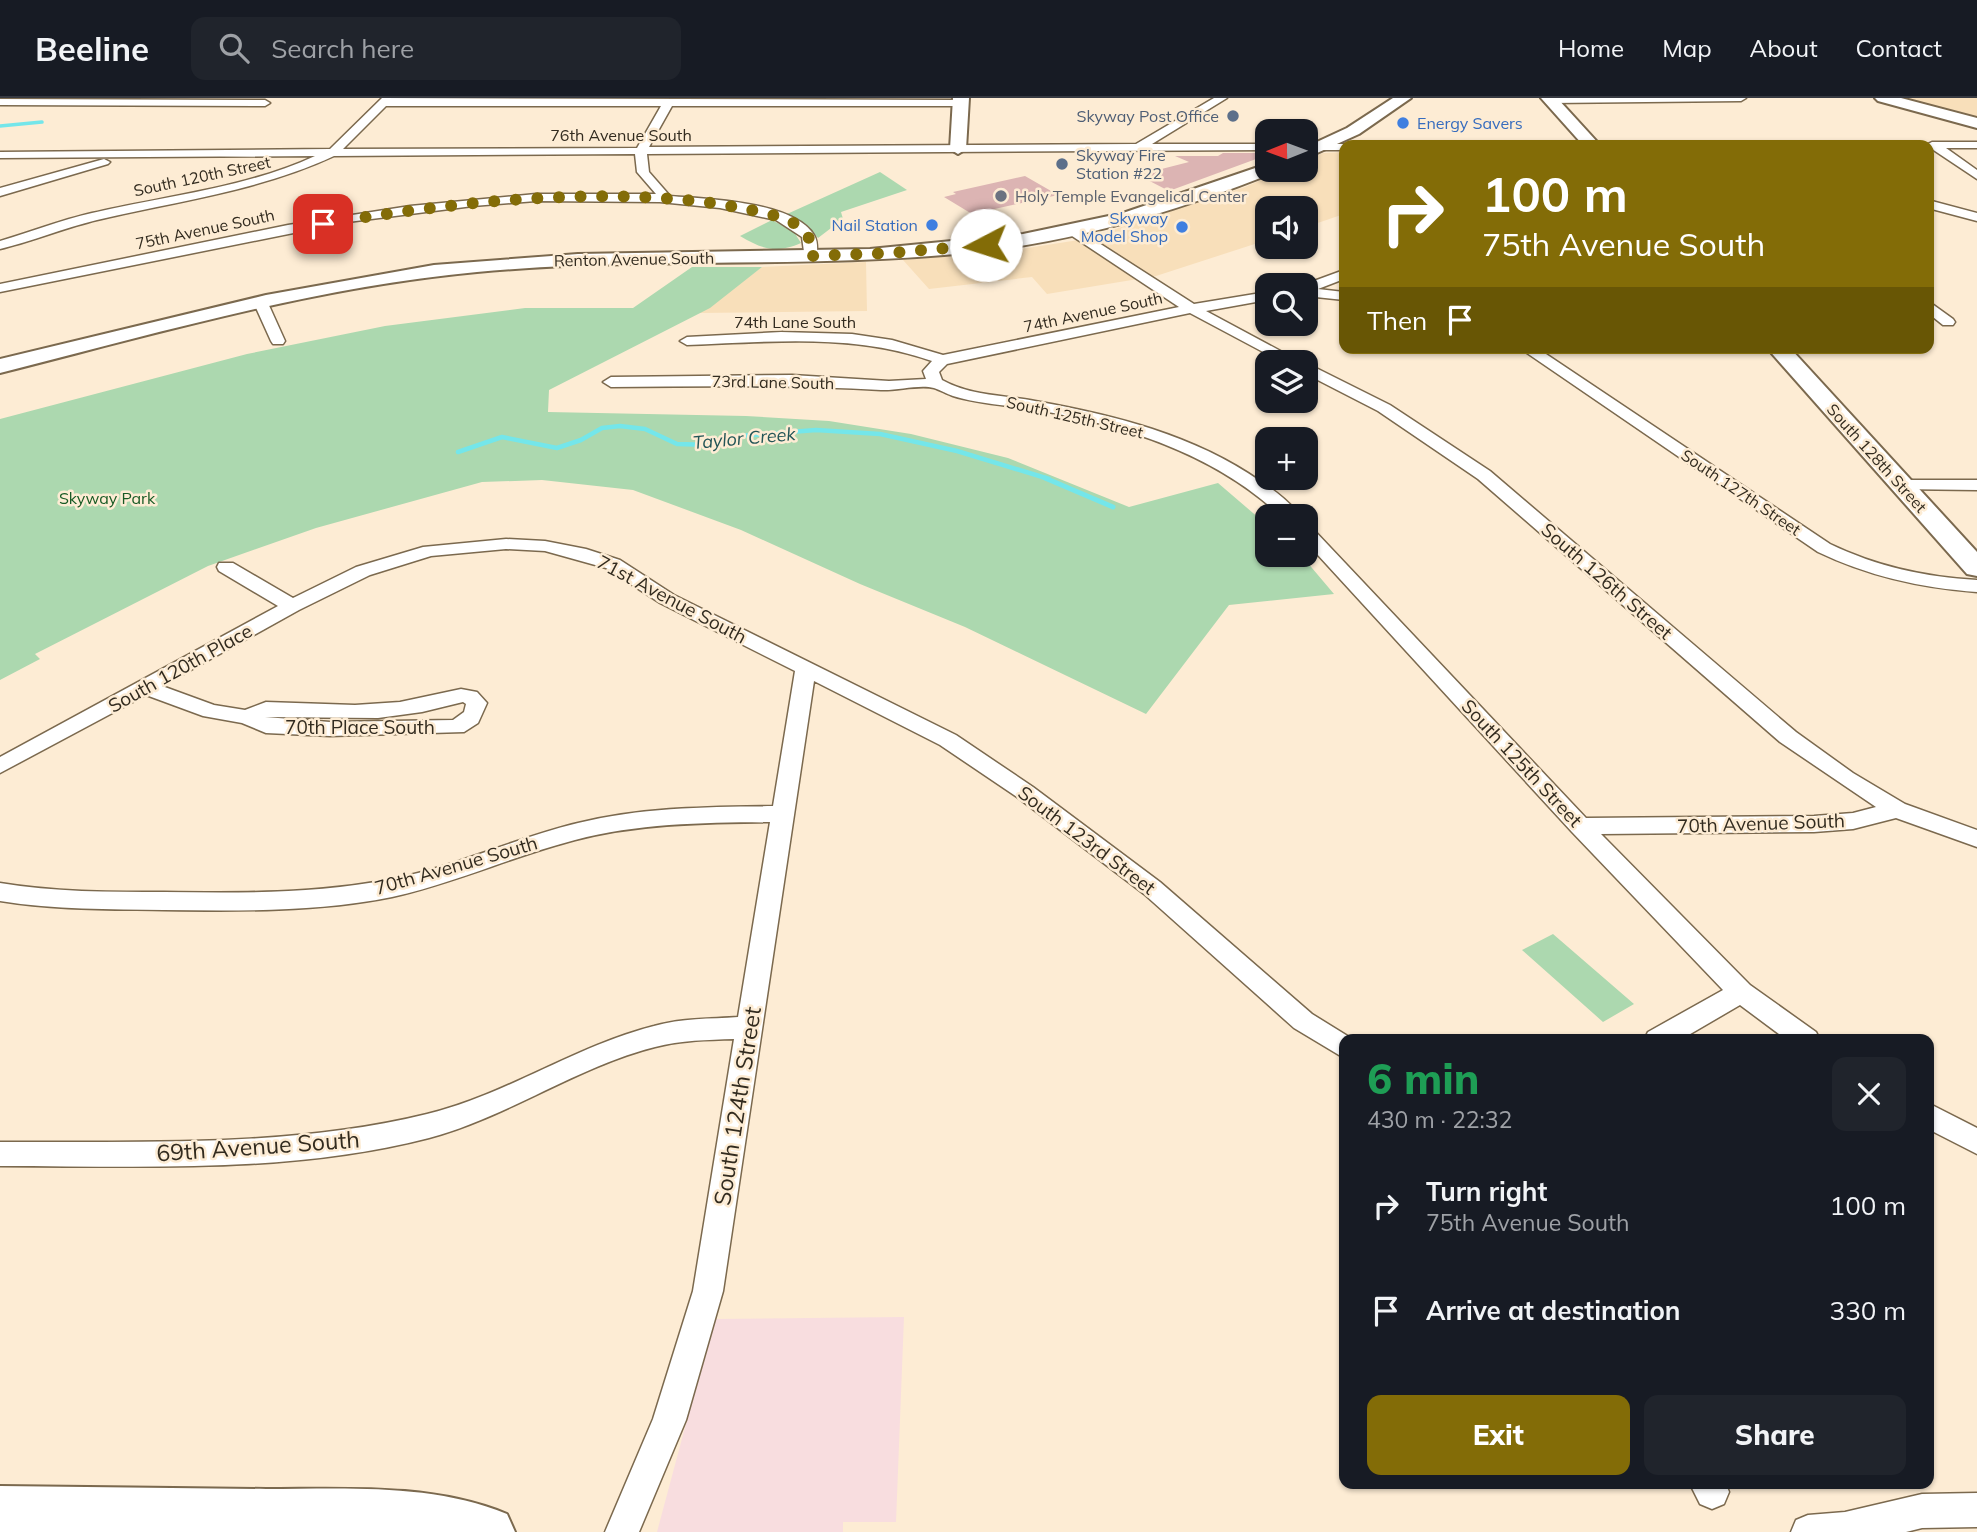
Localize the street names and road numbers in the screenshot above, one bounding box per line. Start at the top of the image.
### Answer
street label: 76th Avenue South [550,125,692,145]
street label: South 120th Street [132,152,273,200]
street label: 75th Avenue South [134,205,276,253]
street label: Renton Avenue South [554,248,714,270]
street label: 74th Avenue South [1022,288,1164,336]
street label: 74th Lane South [734,312,856,332]
street label: 73rd Lane South [712,371,834,393]
street label: South 125th Street [1005,392,1146,443]
street label: South 128th Street [1823,399,1931,517]
street label: South 127th Street [1678,445,1805,540]
street label: South 126th Street [1537,518,1678,645]
street label: 71st Avenue South [593,549,751,649]
street label: South 120th Place [104,618,256,718]
street label: South 125th Street [1457,694,1588,832]
street label: 70th Place South [285,715,435,739]
street label: South 123rd Street [1013,780,1161,900]
street label: 70th Avenue South [1677,808,1845,838]
street label: 70th Avenue South [372,830,540,900]
street label: South 124th Street [707,1005,767,1207]
street label: 69th Avenue South [155,1124,361,1168]

